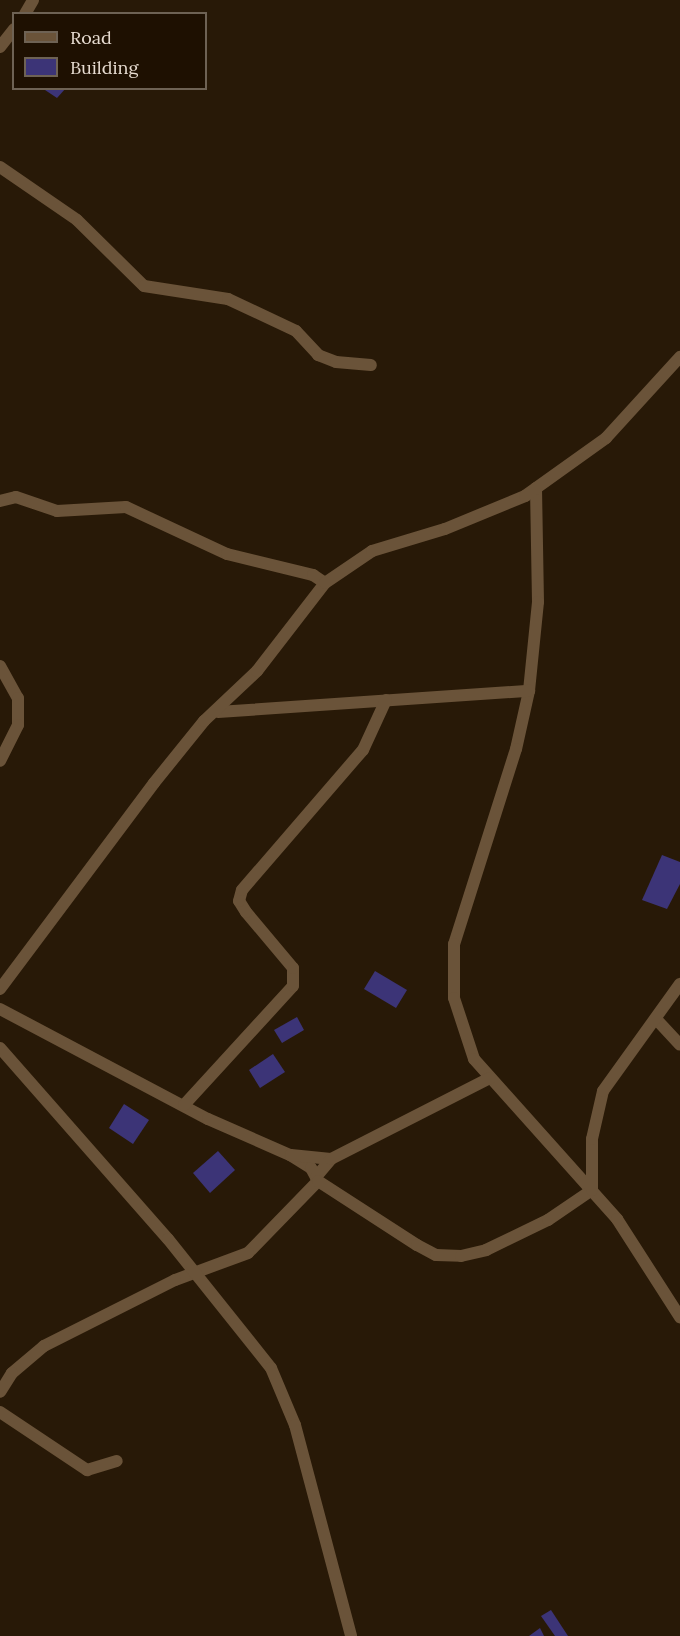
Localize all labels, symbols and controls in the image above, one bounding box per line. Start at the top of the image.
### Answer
legend [12,12,207,90]
text: Road [70,26,112,49]
text: Building [70,56,138,79]

